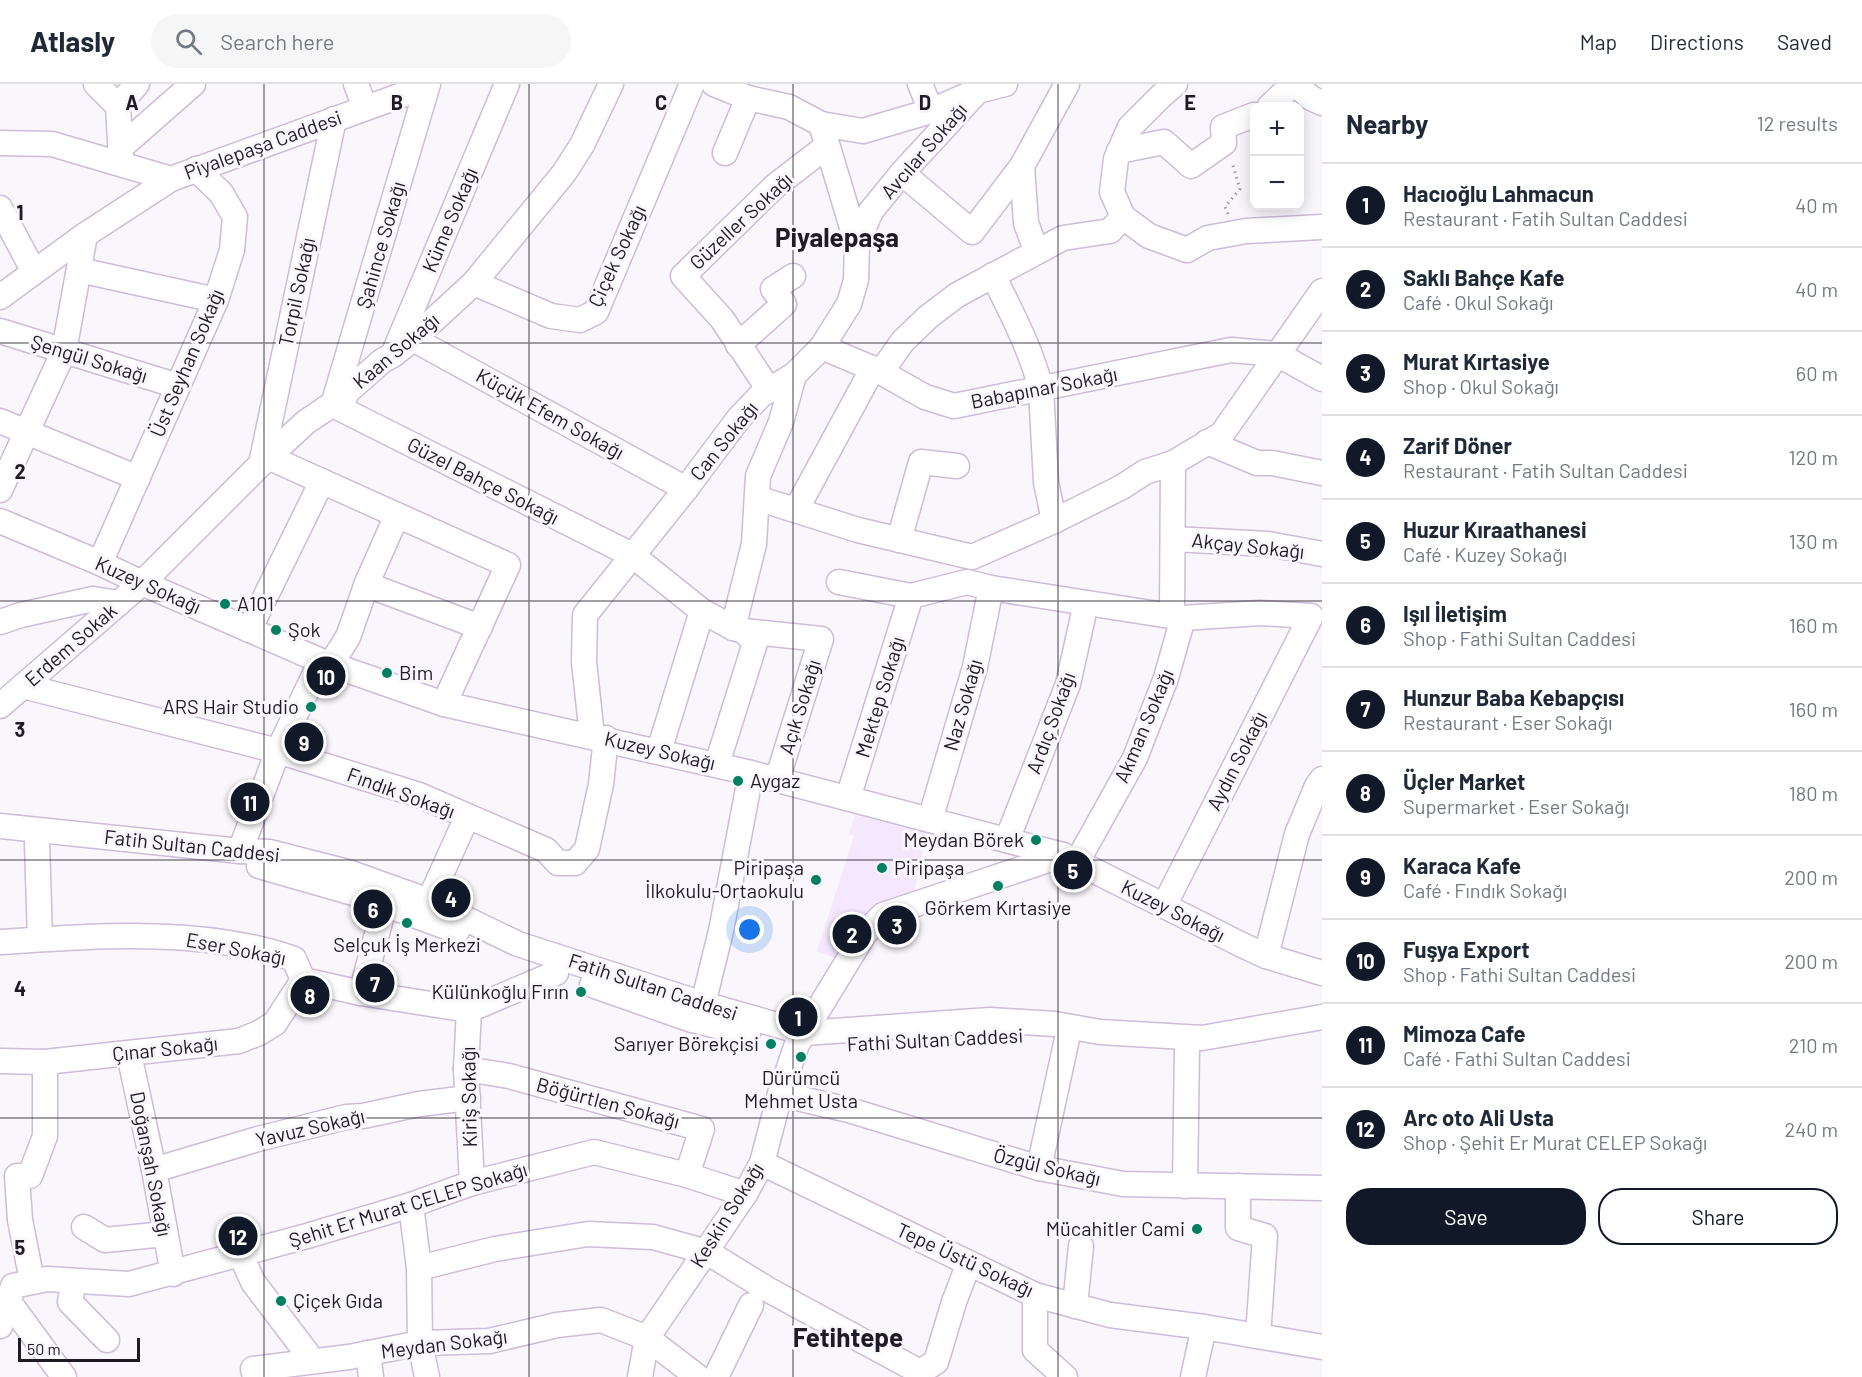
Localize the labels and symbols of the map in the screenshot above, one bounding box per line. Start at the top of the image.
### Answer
text: A [125,90,139,114]
text: B [391,90,403,114]
text: C [655,90,667,114]
text: D [919,90,931,114]
text: E [1184,90,1196,114]
street label: Avcılar Sokağı [875,98,971,203]
street label: Piyalepaşa Caddesi [181,104,345,184]
street label: Küme Sokağı [416,164,482,276]
street label: Güzeller Sokağı [684,167,797,274]
street label: Şahince Sokağı [350,178,410,311]
text: 1 [16,200,24,224]
street label: Çiçek Sokağı [582,201,650,310]
district label: Piyalepaşa [775,221,899,252]
street label: Torpil Sokağı [273,235,319,348]
street label: Üst Seyhan Sokağı [144,285,228,440]
street label: Kaan Sokağı [347,307,443,393]
street label: Şengül Sokağı [28,329,151,387]
street label: Babapınar Sokağı [968,361,1119,413]
street label: Küçük Efem Sokağı [472,363,629,464]
street label: Can Sokağı [684,396,762,485]
street label: Güzel Bahçe Sokağı [404,431,563,529]
text: 2 [14,459,26,483]
street label: Akçay Sokağı [1191,527,1306,563]
street label: Kuzey Sokağı [92,550,205,618]
place label: A101 [237,591,274,615]
marker: A101 [218,597,232,611]
street label: Erdem Sokak [19,598,121,691]
place label: Şok [288,617,321,641]
marker: Şok [269,623,283,637]
street label: Mektep Sokağı [849,633,909,760]
pin: 10 [306,654,346,698]
street label: Açık Sokağı [773,656,825,757]
street label: Naz Sokağı [938,656,987,753]
place label: Bim [399,660,433,684]
street label: Akman Sokağı [1108,665,1178,786]
marker: Bim [380,666,394,680]
street label: Ardıç Sokağı [1021,669,1080,777]
place label: ARS Hair Studio [163,694,299,718]
marker: ARS Hair Studio [304,700,318,714]
street label: Aydın Sokağı [1201,707,1271,814]
text: 3 [15,717,25,741]
pin: 9 [284,720,324,764]
street label: Kuzey Sokağı [602,726,718,774]
street label: Fındık Sokağı [344,761,459,823]
place label: Aygaz [750,768,800,792]
marker: Aygaz [731,774,745,788]
pin: 11 [230,780,270,824]
street label: Fatih Sultan Caddesi [103,824,281,866]
place label: Meydan Börek [903,827,1024,851]
marker: Meydan Börek [1029,833,1043,847]
pin: 5 [1054,848,1092,892]
place label: Piripaşa İlkokulu-Ortaokulu [645,855,804,902]
place label: Piripaşa [894,855,964,879]
marker: Piripaşa [875,861,889,875]
marker: Piripaşa İlkokulu-Ortaokulu [809,873,823,887]
street label: Kuzey Sokağı [1118,874,1229,946]
pin: 4 [432,876,470,920]
marker: Görkem Kırtasiye [991,879,1005,893]
pin: 6 [354,886,392,932]
place label: Görkem Kırtasiye [925,895,1071,919]
pin: 3 [878,902,916,948]
pin: 2 [832,912,872,956]
your location [735,915,764,944]
marker: Selçuk İş Merkezi [400,916,414,930]
street label: Eser Sokağı [184,927,288,969]
place label: Selçuk İş Merkezi [333,932,481,956]
street label: Fatih Sultan Caddesi [566,947,741,1025]
pin: 7 [356,960,394,1006]
pin: 8 [290,972,330,1018]
text: 4 [14,976,26,1000]
place label: Külünkoğlu Fırın [431,979,569,1003]
marker: Külünkoğlu Fırın [574,985,588,999]
pin: 1 [778,994,818,1040]
street label: Fathi Sultan Caddesi [846,1022,1024,1056]
street label: Çınar Sokağı [111,1031,219,1065]
place label: Sarıyer Börekçisi [614,1031,759,1055]
marker: Sarıyer Börekçisi [764,1037,778,1051]
street label: Kiriş Sokağı [455,1046,481,1148]
marker: Dürümcü Mehmet Usta [794,1050,808,1064]
place label: Dürümcü Mehmet Usta [744,1065,858,1112]
street label: Böğürtlen Sokağı [534,1071,682,1133]
street label: Doğanşah Sokağı [126,1089,178,1238]
street label: Yavuz Sokağı [253,1103,367,1151]
street label: Özgül Sokağı [991,1142,1103,1190]
street label: Şehit Er Murat CELEP Sokağı [286,1156,530,1252]
street label: Keskin Sokağı [684,1157,768,1271]
pin: 12 [218,1214,258,1258]
place label: Mücahitler Cami [1046,1216,1185,1240]
street label: Tepe Üstü Sokağı [893,1217,1038,1301]
marker: Mücahitler Cami [1190,1222,1204,1236]
text: 5 [15,1235,26,1259]
place label: Çiçek Gıda [293,1288,383,1312]
marker: Çiçek Gıda [274,1294,288,1308]
district label: Fetihtepe [793,1321,903,1352]
street label: Meydan Sokağı [379,1323,508,1363]
scale bar [18,1335,140,1362]

